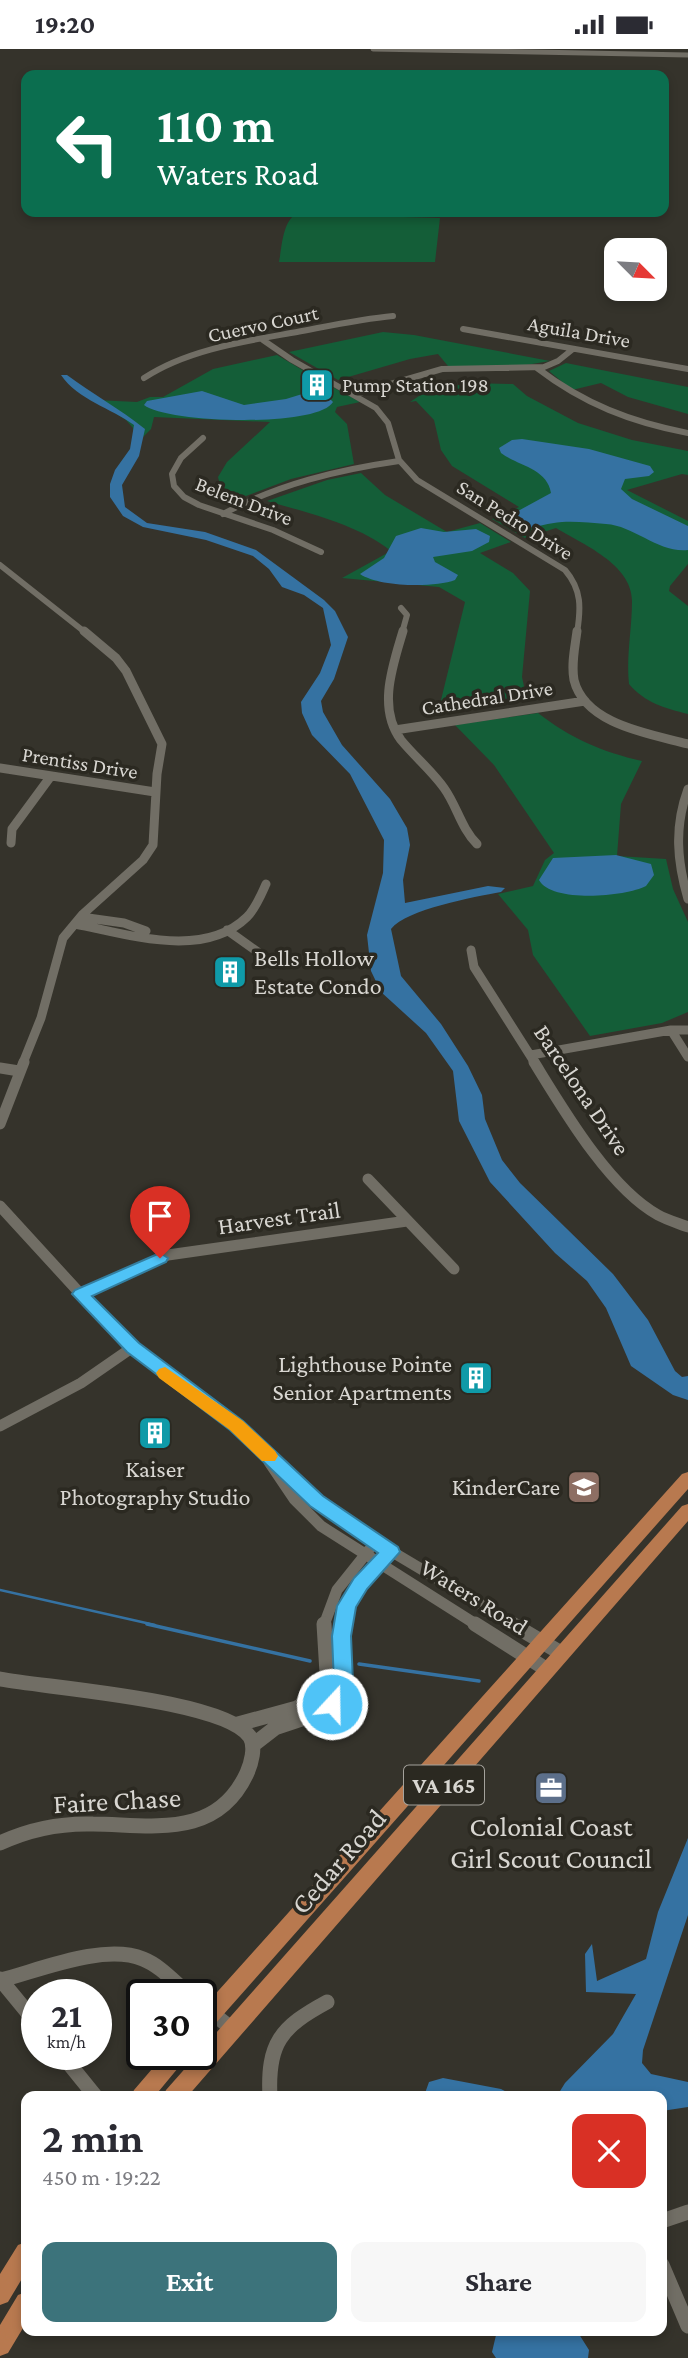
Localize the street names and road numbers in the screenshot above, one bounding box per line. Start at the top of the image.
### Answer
street label: Cuervo Court [206,300,321,347]
street label: Aguila Drive [526,311,632,353]
street label: Belem Drive [192,472,296,530]
street label: San Pedro Drive [453,475,577,565]
street label: Cathedral Drive [420,676,554,720]
street label: Prentiss Drive [21,742,139,784]
street label: Barcelona Drive [529,1019,636,1160]
street label: Harvest Trail [216,1196,342,1239]
street label: Waters Road [416,1553,533,1640]
road number: VA 165 [404,1765,484,1805]
street label: Faire Chase [52,1782,182,1819]
street label: Cedar Road [285,1803,392,1920]

